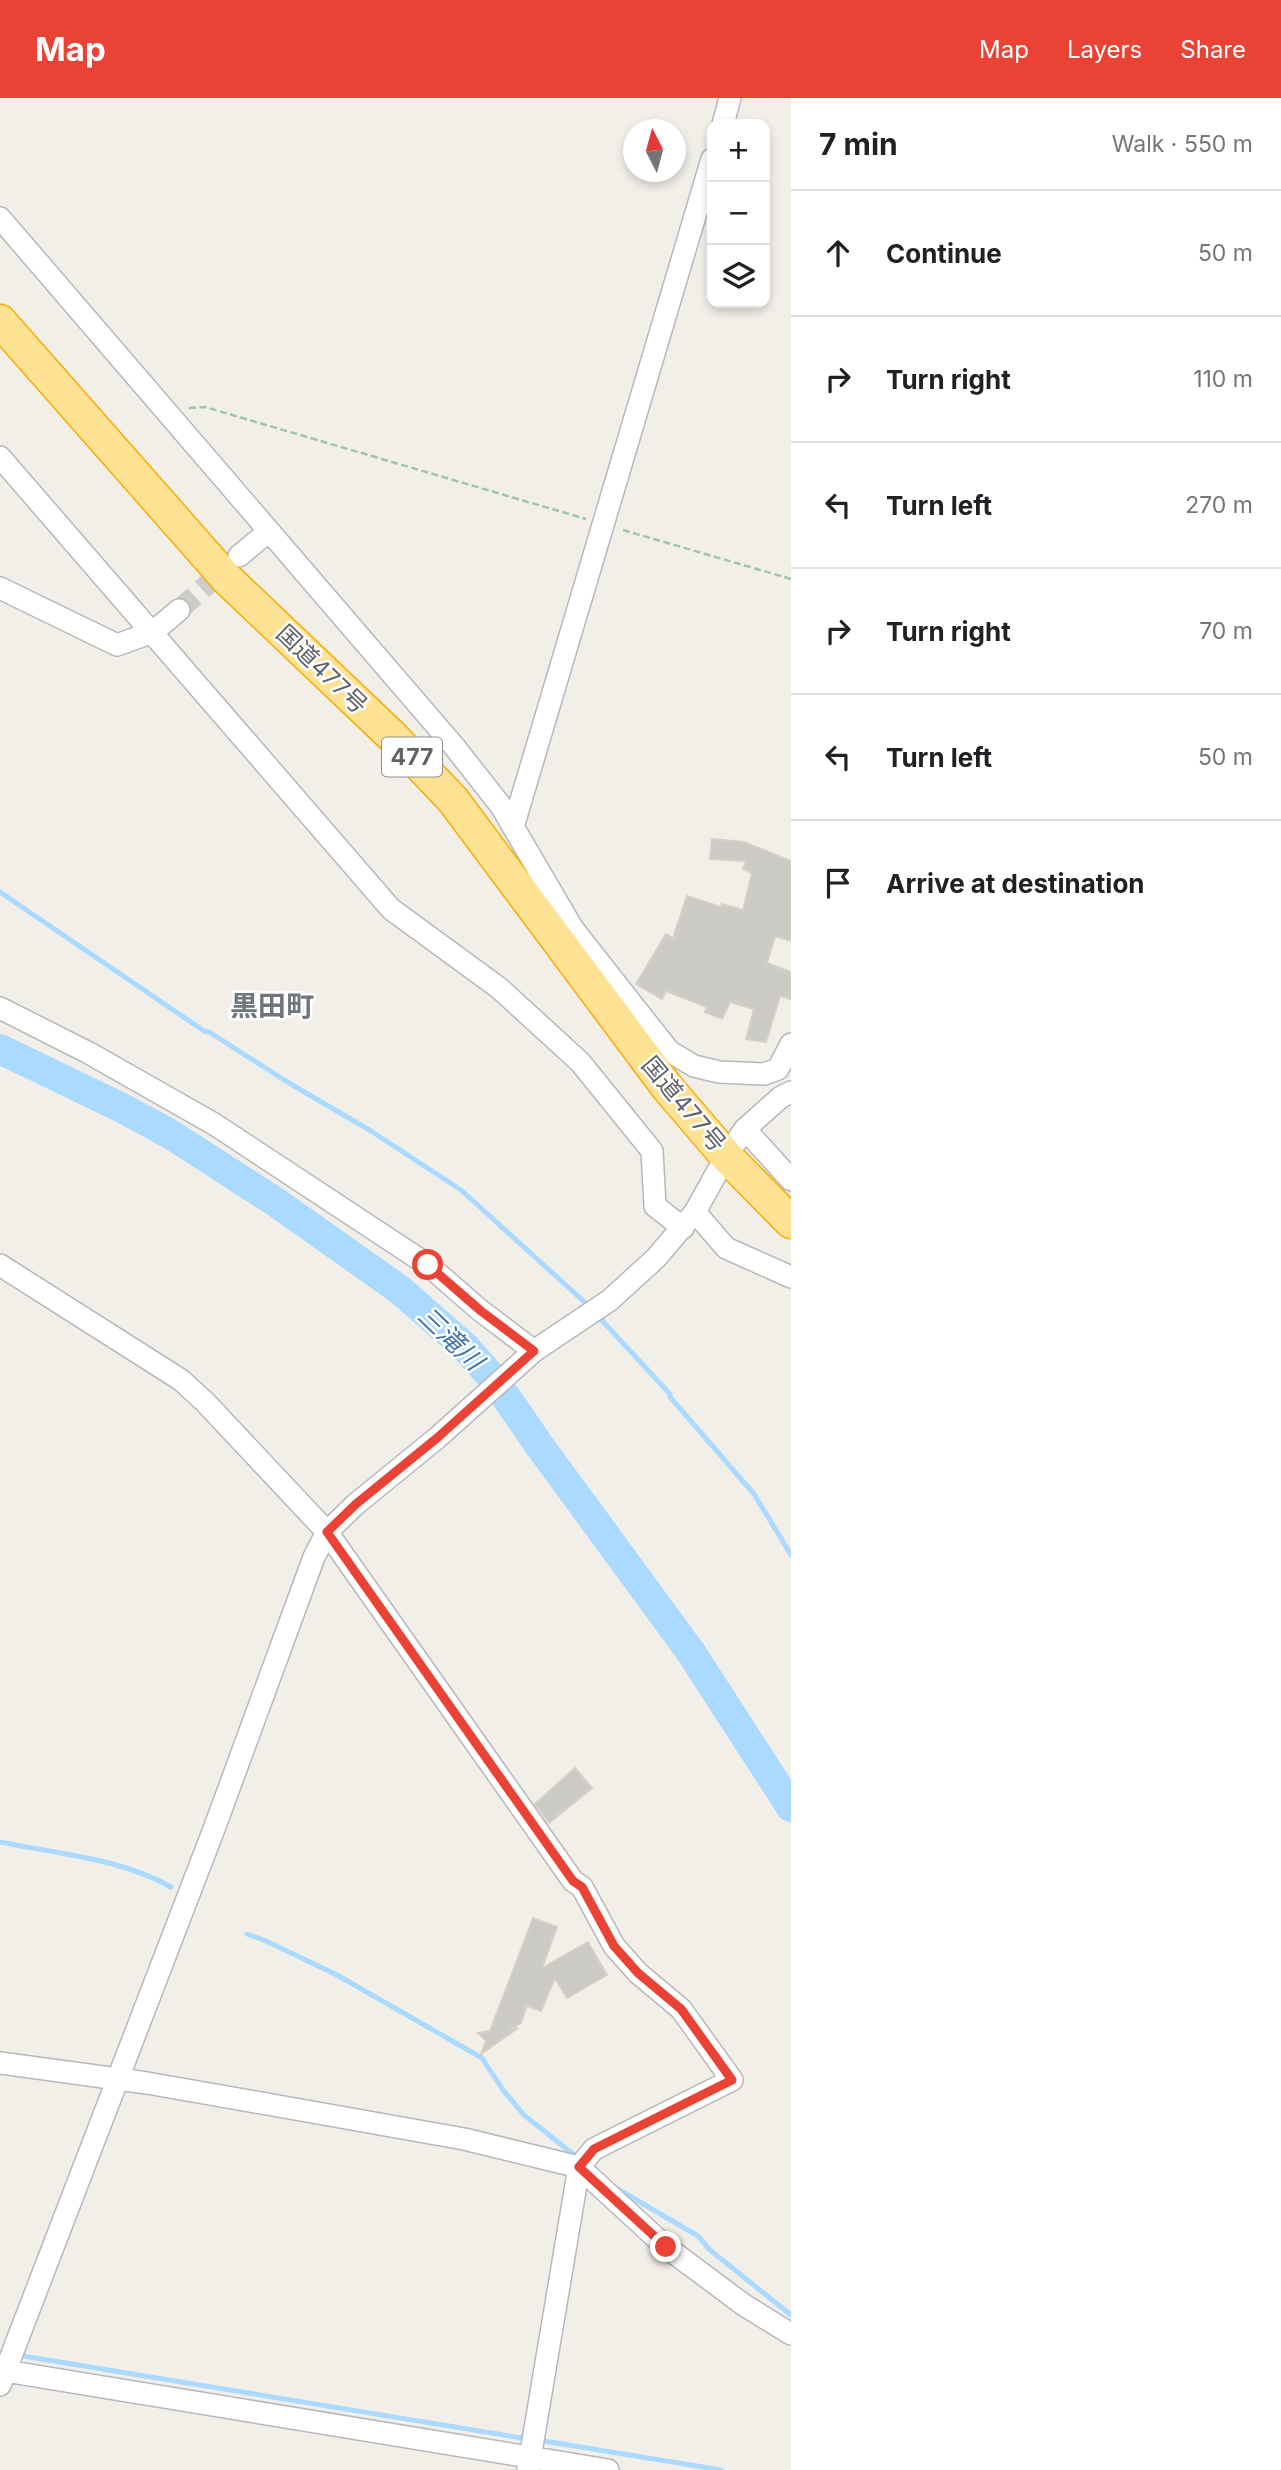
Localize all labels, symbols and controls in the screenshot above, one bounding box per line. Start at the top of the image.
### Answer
text: Map [35,29,106,69]
text: Map [979,35,1029,64]
text: Layers [1067,35,1142,64]
text: Share [1180,35,1246,64]
north arrow [623,119,686,182]
map controls [707,119,770,308]
button: + [707,119,770,182]
text: 7 min [819,126,898,162]
text: Walk · 550 m [1112,130,1253,158]
button: − [707,182,770,245]
icon: ahead [819,234,857,272]
text: Continue [886,238,1002,269]
text: 50 m [1198,239,1253,267]
button: layers [707,245,770,308]
icon: right [819,360,857,398]
text: Turn right [886,364,1011,395]
text: 110 m [1193,365,1253,393]
icon: left [819,486,857,524]
text: Turn left [886,490,992,521]
text: 270 m [1185,491,1253,519]
icon: right [819,612,857,650]
text: Turn right [886,616,1011,647]
text: 70 m [1199,617,1253,645]
street label: 国道477号 [271,619,373,719]
road number: 477 [382,737,442,776]
icon: left [819,738,857,776]
text: Turn left [886,742,992,773]
text: 50 m [1198,743,1253,771]
icon: arrive [819,864,857,902]
text: Arrive at destination [886,868,1145,899]
district label: 黒田町 [230,989,314,1023]
street label: 国道477号 [636,1051,732,1157]
route start [412,1249,443,1280]
water label: 三滝川 [412,1300,492,1378]
route end [650,2231,681,2262]

